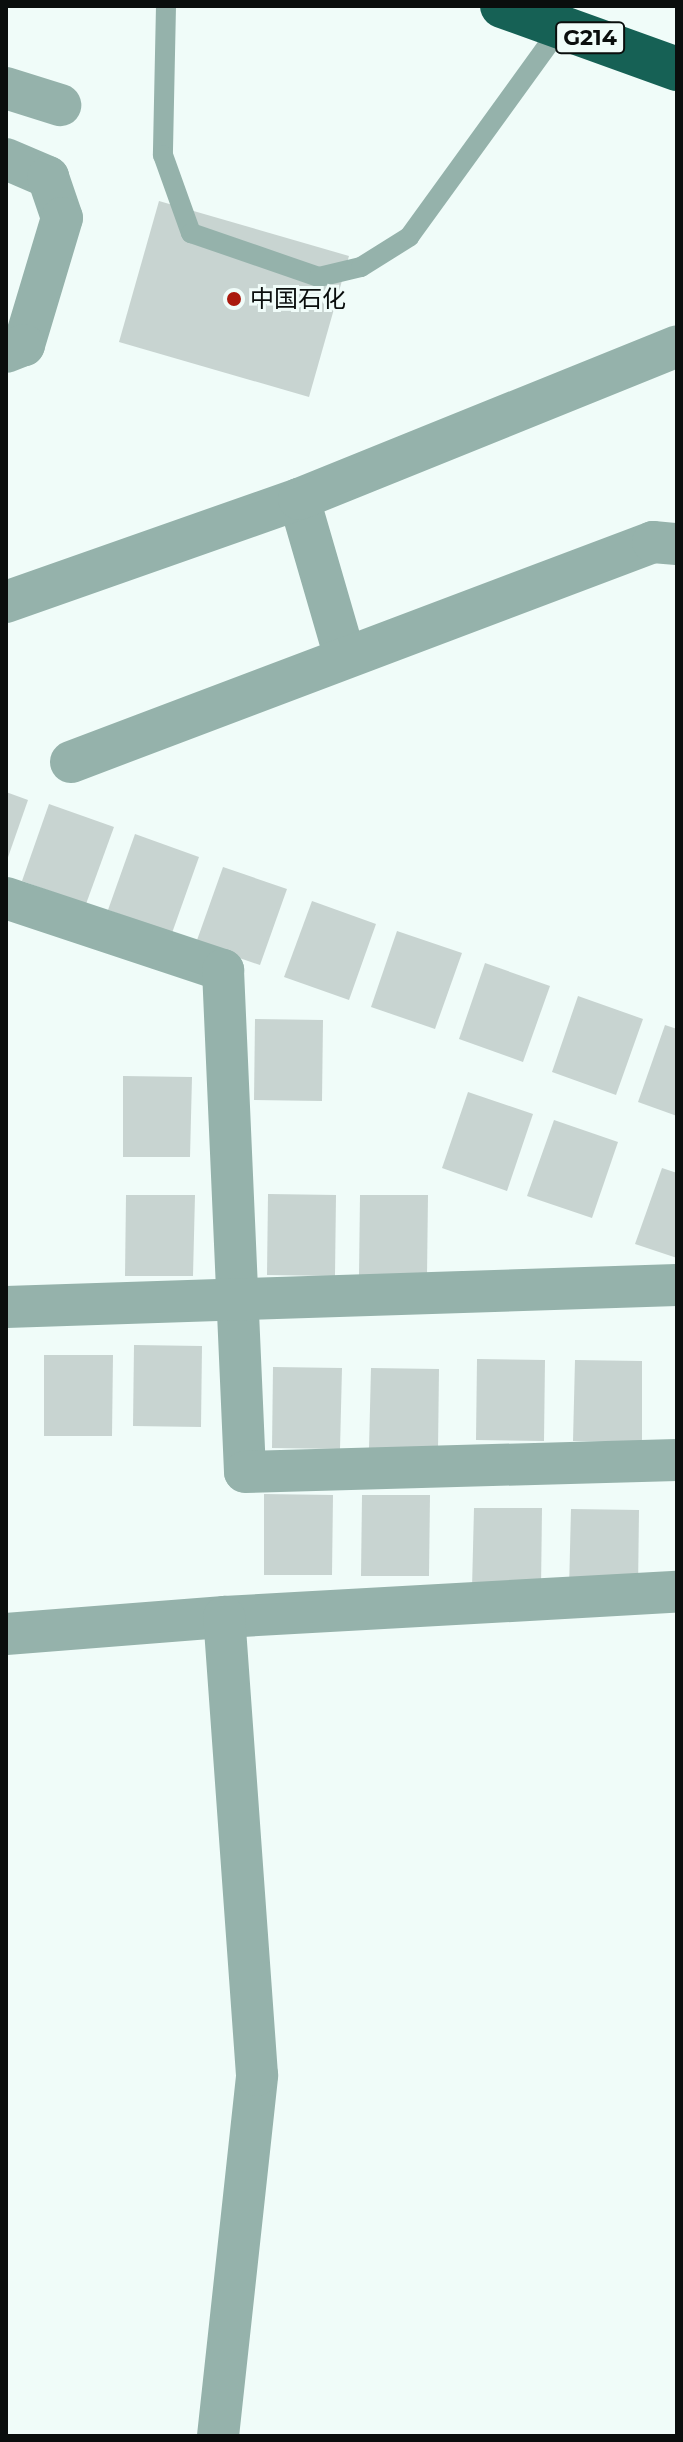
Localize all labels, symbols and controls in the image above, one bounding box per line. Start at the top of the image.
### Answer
road number: G214 [554,20,626,56]
place label: 中国石化 [250,285,346,313]
marker: 中国石化 [225,290,243,308]

